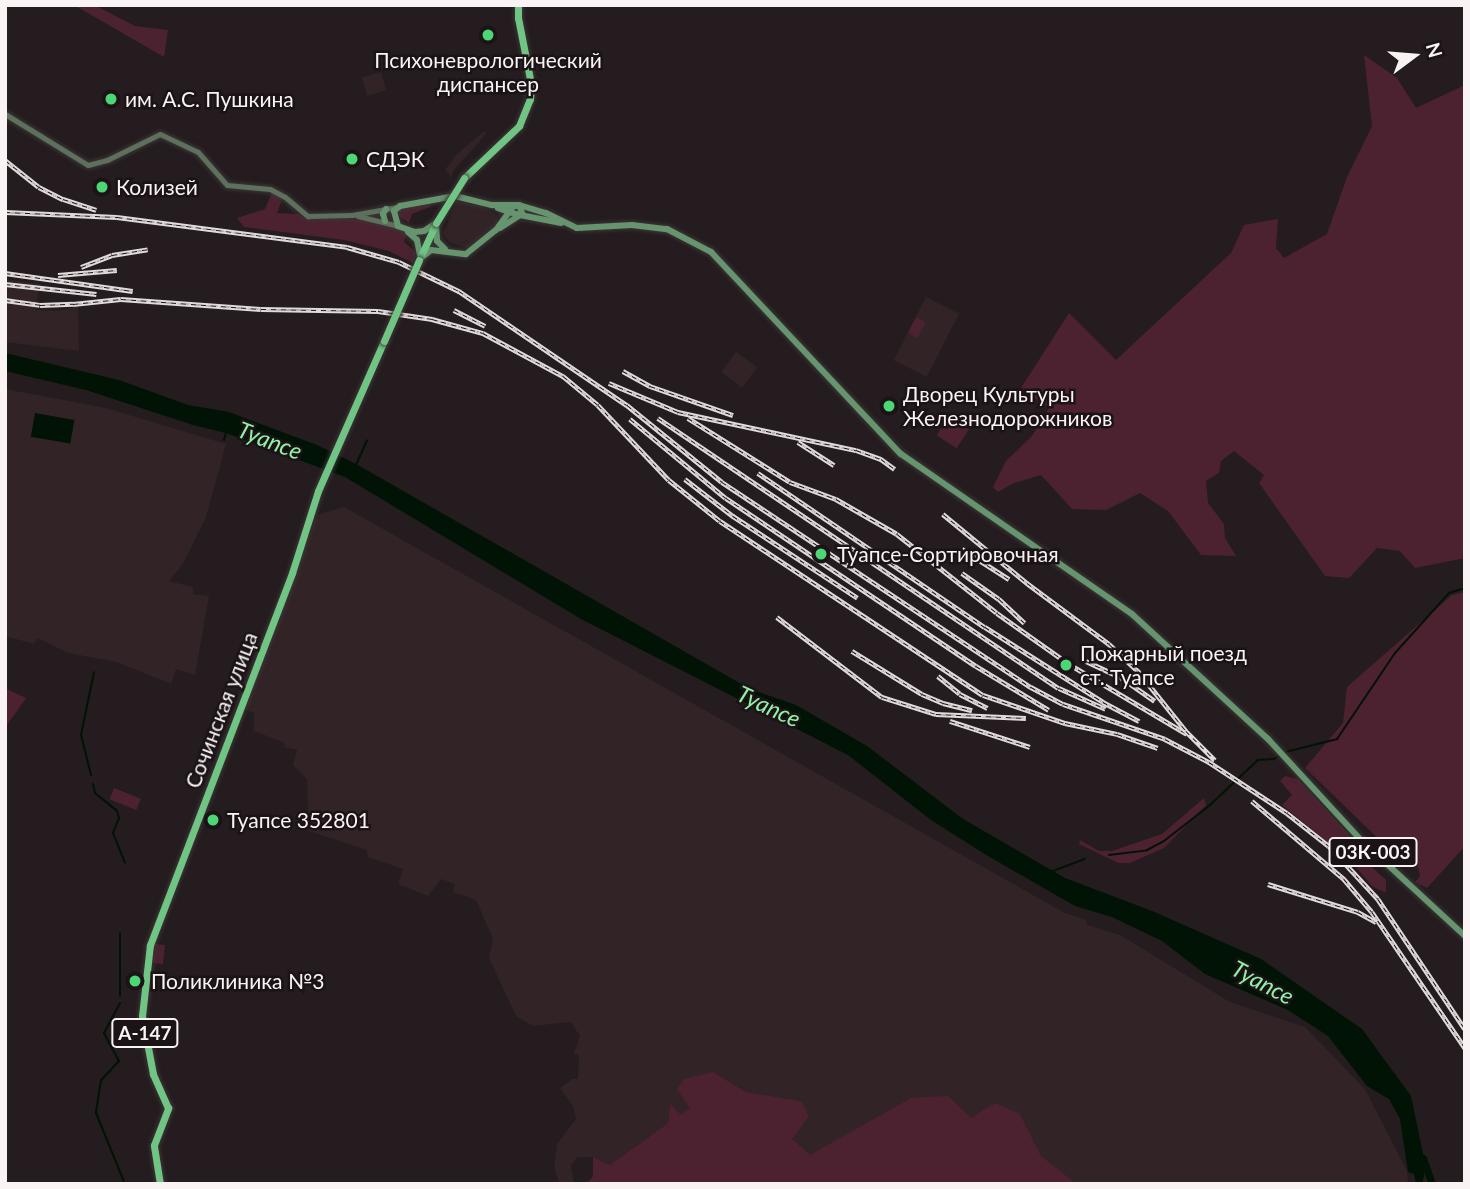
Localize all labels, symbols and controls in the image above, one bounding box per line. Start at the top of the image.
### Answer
north arrow [1379,21,1449,91]
marker: Психоневрологический диспансер [478,25,498,45]
text: N [1422,40,1448,60]
place label: Психоневрологический диспансер [374,47,602,97]
place label: им. А.С. Пушкина [125,86,294,112]
marker: им. А.С. Пушкина [103,91,119,107]
place label: СДЭК [366,146,425,172]
marker: СДЭК [344,151,360,167]
place label: Колизей [116,174,198,200]
marker: Колизей [94,179,110,195]
place label: Дворец Культуры Железнодорожников [903,381,1112,431]
marker: Дворец Культуры Железнодорожников [881,398,897,414]
water label: Туапсе [234,415,306,465]
place label: Туапсе-Сортировочная [837,541,1059,567]
marker: Туапсе-Сортировочная [811,544,831,564]
street label: Сочинская улица [180,629,262,791]
place label: Пожарный поезд ст. Туапсе [1080,640,1247,690]
marker: Пожарный поезд ст. Туапсе [1058,657,1074,673]
water label: Туапсе [733,679,805,733]
place label: Туапсе 352801 [227,807,370,833]
marker: Туапсе 352801 [205,812,221,828]
road number: 03К-003 [1328,836,1418,867]
water label: Туапсе [1227,954,1299,1010]
place label: Поликлиника №3 [151,968,324,994]
marker: Поликлиника №3 [125,971,145,991]
road number: А-147 [110,1018,180,1049]

